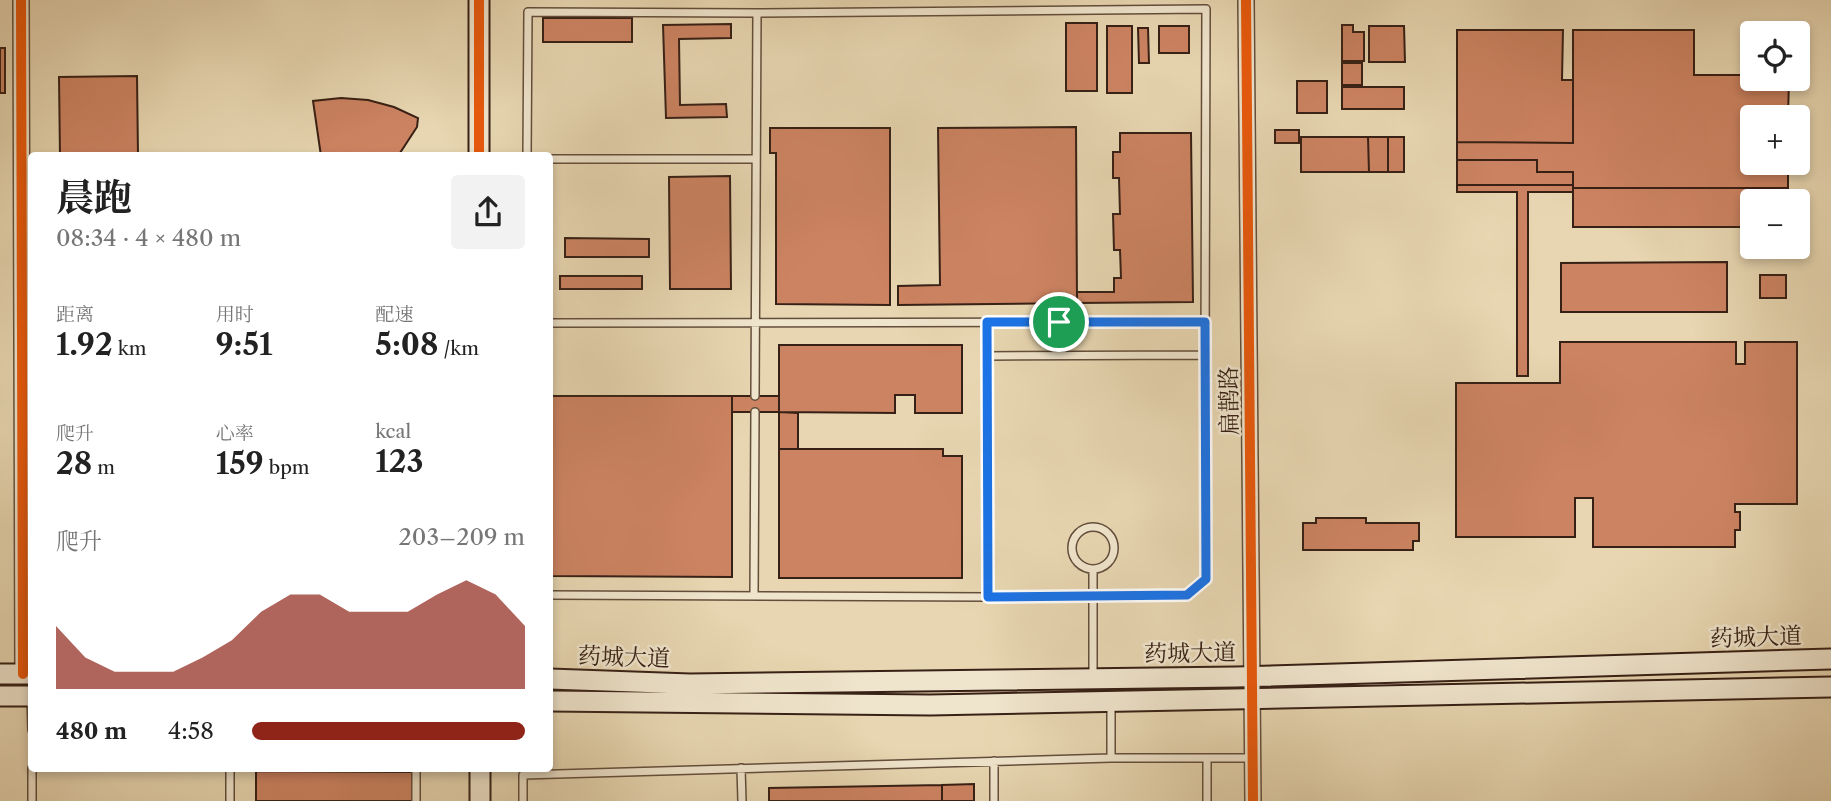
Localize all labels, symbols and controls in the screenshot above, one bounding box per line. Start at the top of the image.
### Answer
map controls [1740,21,1810,259]
button: locate [1740,21,1810,91]
button: + [1740,105,1810,175]
text: 晨跑 [56,174,132,221]
button: share [451,175,525,249]
button: − [1740,189,1810,259]
text: 08:34 · 4 × 480 m [56,224,241,252]
pin [1029,292,1089,352]
text: 距离 [56,303,94,326]
text: 用时 [216,303,254,326]
text: 配速 [375,303,413,326]
icon: arrive [1040,303,1078,341]
text: 1.92 [56,326,113,363]
text: 9:51 [216,326,273,363]
text: 5:08 [375,326,438,363]
text: km [113,337,146,360]
text: /km [438,337,479,360]
street label: 扁鹊路 [1214,366,1244,436]
text: kcal [375,420,411,443]
text: 爬升 [56,422,94,445]
text: 心率 [216,422,254,445]
text: 123 [375,443,424,480]
text: 28 [56,445,92,482]
text: 159 [216,445,264,482]
text: m [92,456,115,479]
text: bpm [264,456,310,479]
text: 203–209 m [399,523,525,551]
text: 爬升 [56,527,102,555]
street label: 药城大道 [1710,621,1802,653]
street label: 药城大道 [1144,638,1236,668]
street label: 药城大道 [578,641,670,673]
text: 480 m [56,717,127,745]
text: 4:58 [168,717,214,745]

